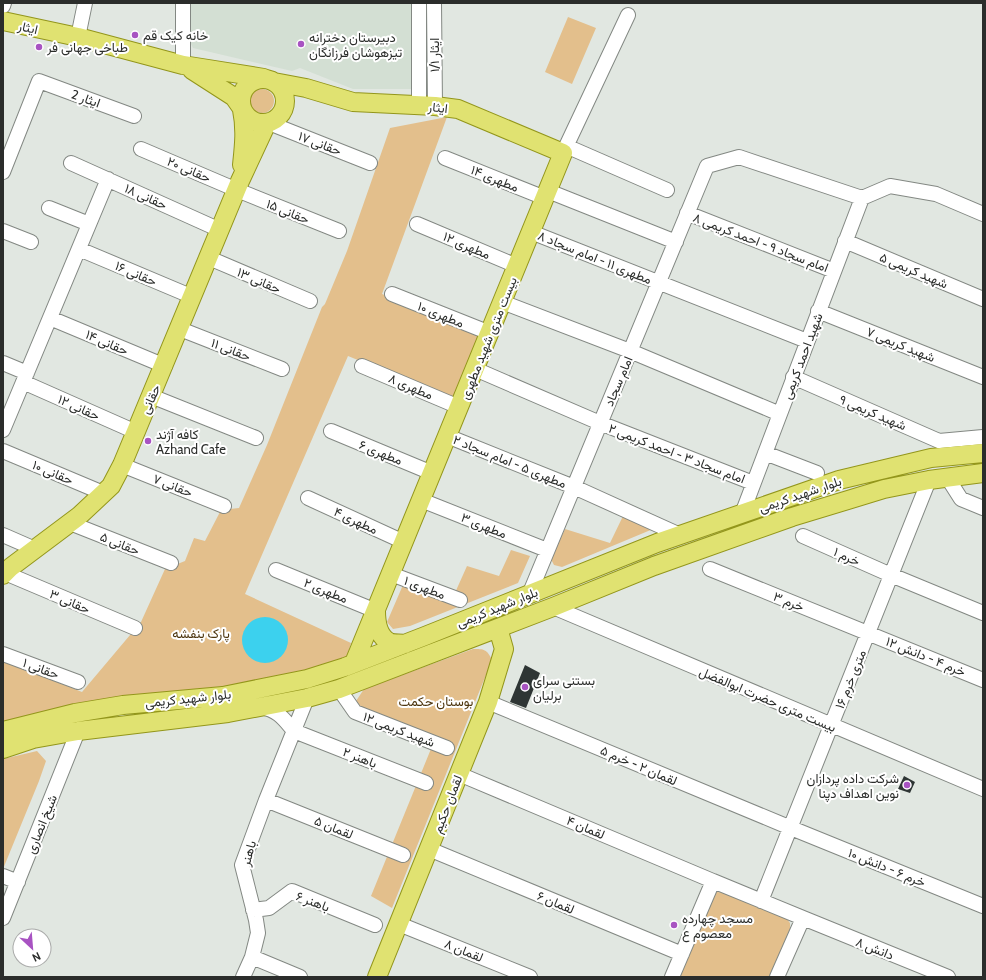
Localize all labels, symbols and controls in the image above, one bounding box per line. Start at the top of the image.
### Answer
street label: ایثار [15,17,39,38]
place label: خانه کیک قم [143,27,209,44]
place label: دبیرستان دخترانه تیزهوشان فرزانگان [309,29,402,61]
marker: خانه کیک قم [130,30,140,40]
street label: ایثار ۱/۱ [426,38,443,72]
place label: طباخی جهانی فر [46,39,128,56]
marker: دبیرستان دخترانه تیزهوشان فرزانگان [296,39,306,49]
marker: طباخی جهانی فر [34,42,44,52]
street label: ایثار 2 [69,85,103,112]
street label: ایثار [426,98,449,117]
street label: حقانی ۱۷ [296,127,344,160]
street label: حقانی ۲۰ [164,153,214,186]
street label: مطهری ۱۴ [468,161,521,196]
street label: حقانی ۱۸ [122,180,170,214]
street label: حقانی ۱۵ [264,195,312,228]
street label: امام سجاد ۹ - احمد کریمی ۸ [691,209,831,276]
street label: مطهری ۱۱ - امام سجاد ۸ [535,227,654,288]
street label: مطهری ۱۲ [441,228,493,263]
street label: شهید کریمی ۵ [877,248,951,293]
street label: حقانی ۱۶ [112,257,160,290]
street label: حقانی ۱۳ [234,264,284,297]
street label: بیست متری شهید مطهری [456,274,521,402]
street label: مطهری ۱۰ [415,297,467,331]
street label: شهید احمد کریمی [778,311,827,402]
street label: شهید کریمی ۷ [864,323,938,366]
street label: حقانی ۱۴ [83,326,131,359]
street label: حقانی ۱۱ [209,334,253,365]
street label: امام سجاد [600,354,637,409]
street label: مطهری ۸ [386,369,436,403]
street label: حقانی [136,381,165,417]
street label: حقانی ۱۲ [55,391,103,424]
street label: شهید کریمی ۹ [837,391,909,434]
street label: امام سجاد ۳ - احمد کریمی ۲ [606,419,748,487]
place label: کافه آژند Azhand Cafe [156,426,226,457]
street label: مطهری ۵ - امام سجاد ۲ [451,431,569,492]
marker: کافه آژند Azhand Cafe [143,436,153,446]
street label: مطهری ۶ [356,436,405,469]
street label: حقانی ۱۰ [30,456,76,489]
street label: حقانی ۷ [150,470,195,501]
street label: بلوار شهید کریمی [757,472,844,517]
street label: مطهری ۴ [331,503,381,538]
street label: مطهری ۳ [458,509,509,542]
street label: حقانی ۵ [97,528,142,559]
street label: خرم ۱ [831,543,863,570]
street label: مطهری ۱ [402,572,448,603]
street label: مطهری ۲ [301,574,350,607]
street label: بلوار شهید کریمی [454,583,541,632]
street label: حقانی ۳ [47,585,93,618]
street label: خرم ۳ [771,588,807,615]
park label: پارک بنفشه [172,625,230,643]
street label: خرم ۴ - دانش ۱۲ [883,633,969,680]
street label: ۱۶ متری خرم [831,647,870,711]
street label: حقانی ۱ [20,654,62,683]
street label: بیست متری حضرت ابوالفضل [697,663,839,736]
place label: بستنی سرای برلیان [533,672,595,704]
marker: بستنی سرای برلیان [520,682,530,692]
street label: بلوار شهید کریمی [144,686,232,711]
park label: بوستان حکمت [399,693,474,710]
street label: شهید کریمی ۱۲ [360,708,437,751]
street label: لقمان ۲ - خرم ۵ [598,742,680,789]
street label: باهنر ۲ [340,743,380,772]
place label: شرکت داده پردازان نوین اهداف دپنا [807,770,899,803]
street label: لقمان حکیم [429,773,466,836]
marker: شرکت داده پردازان نوین اهداف دپنا [902,780,912,790]
street label: شیخ انصاری [22,792,62,857]
street label: لقمان ۵ [312,812,356,843]
street label: لقمان ۴ [564,812,608,843]
street label: باهنر [236,838,260,869]
street label: خرم ۶ - دانش ۱۰ [845,844,928,891]
street label: باهنر ۶ [293,887,332,916]
street label: لقمان ۶ [534,887,577,918]
place label: مسجد چهارده معصوم ع [682,910,753,943]
marker: مسجد چهارده معصوم ع [669,920,679,930]
north arrow [12,928,52,968]
street label: دانش ۸ [853,933,896,964]
street label: لقمان ۸ [442,935,486,966]
text: N [30,949,43,965]

